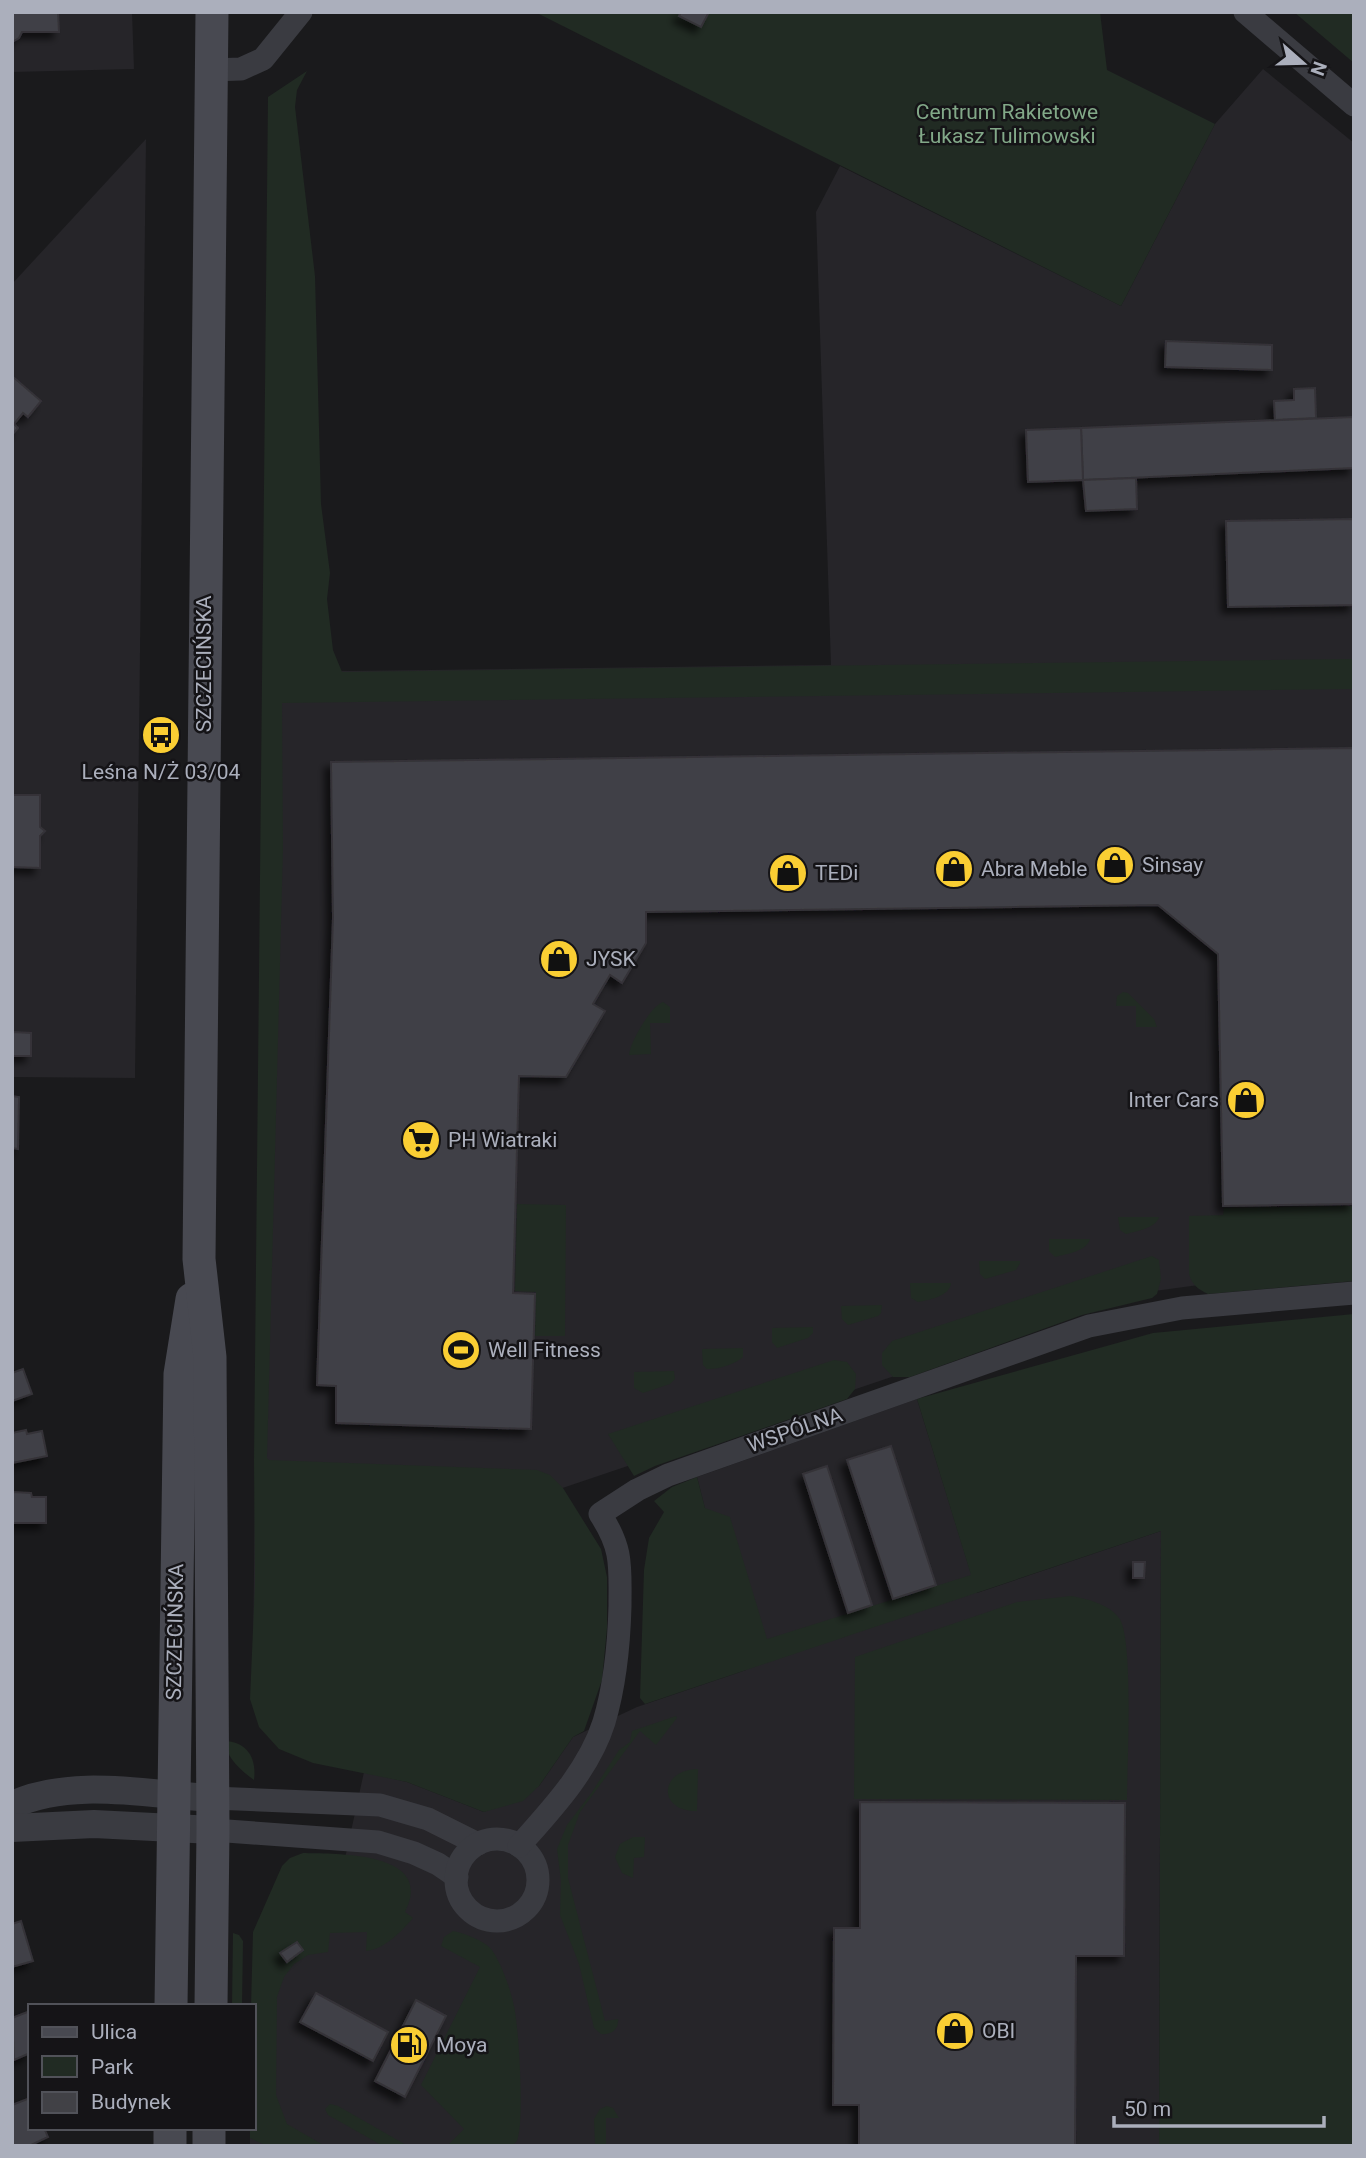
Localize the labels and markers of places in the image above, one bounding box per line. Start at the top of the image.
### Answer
bus stop icon: Leśna N/Ż 03/04 [140,714,182,756]
place label: Leśna N/Ż 03/04 [82,760,241,784]
shop icon: Sinsay [1094,844,1136,886]
shop icon: Abra Meble [933,848,975,890]
shop icon: TEDi [767,852,809,894]
place label: Sinsay [1142,853,1203,877]
place label: Abra Meble [981,857,1087,881]
place label: TEDi [815,861,858,885]
shop icon: JYSK [538,938,580,980]
place label: JYSK [586,947,637,971]
shop icon: Inter Cars [1225,1079,1267,1121]
place label: Inter Cars [1128,1088,1219,1112]
supermarket icon: PH Wiatraki [400,1119,442,1161]
place label: PH Wiatraki [448,1128,557,1152]
sports icon: Well Fitness [440,1329,482,1371]
place label: Well Fitness [488,1338,601,1362]
shop icon: OBI [934,2010,976,2052]
place label: OBI [982,2019,1015,2043]
fuel station icon: Moya [388,2024,430,2066]
place label: Moya [436,2033,487,2057]

